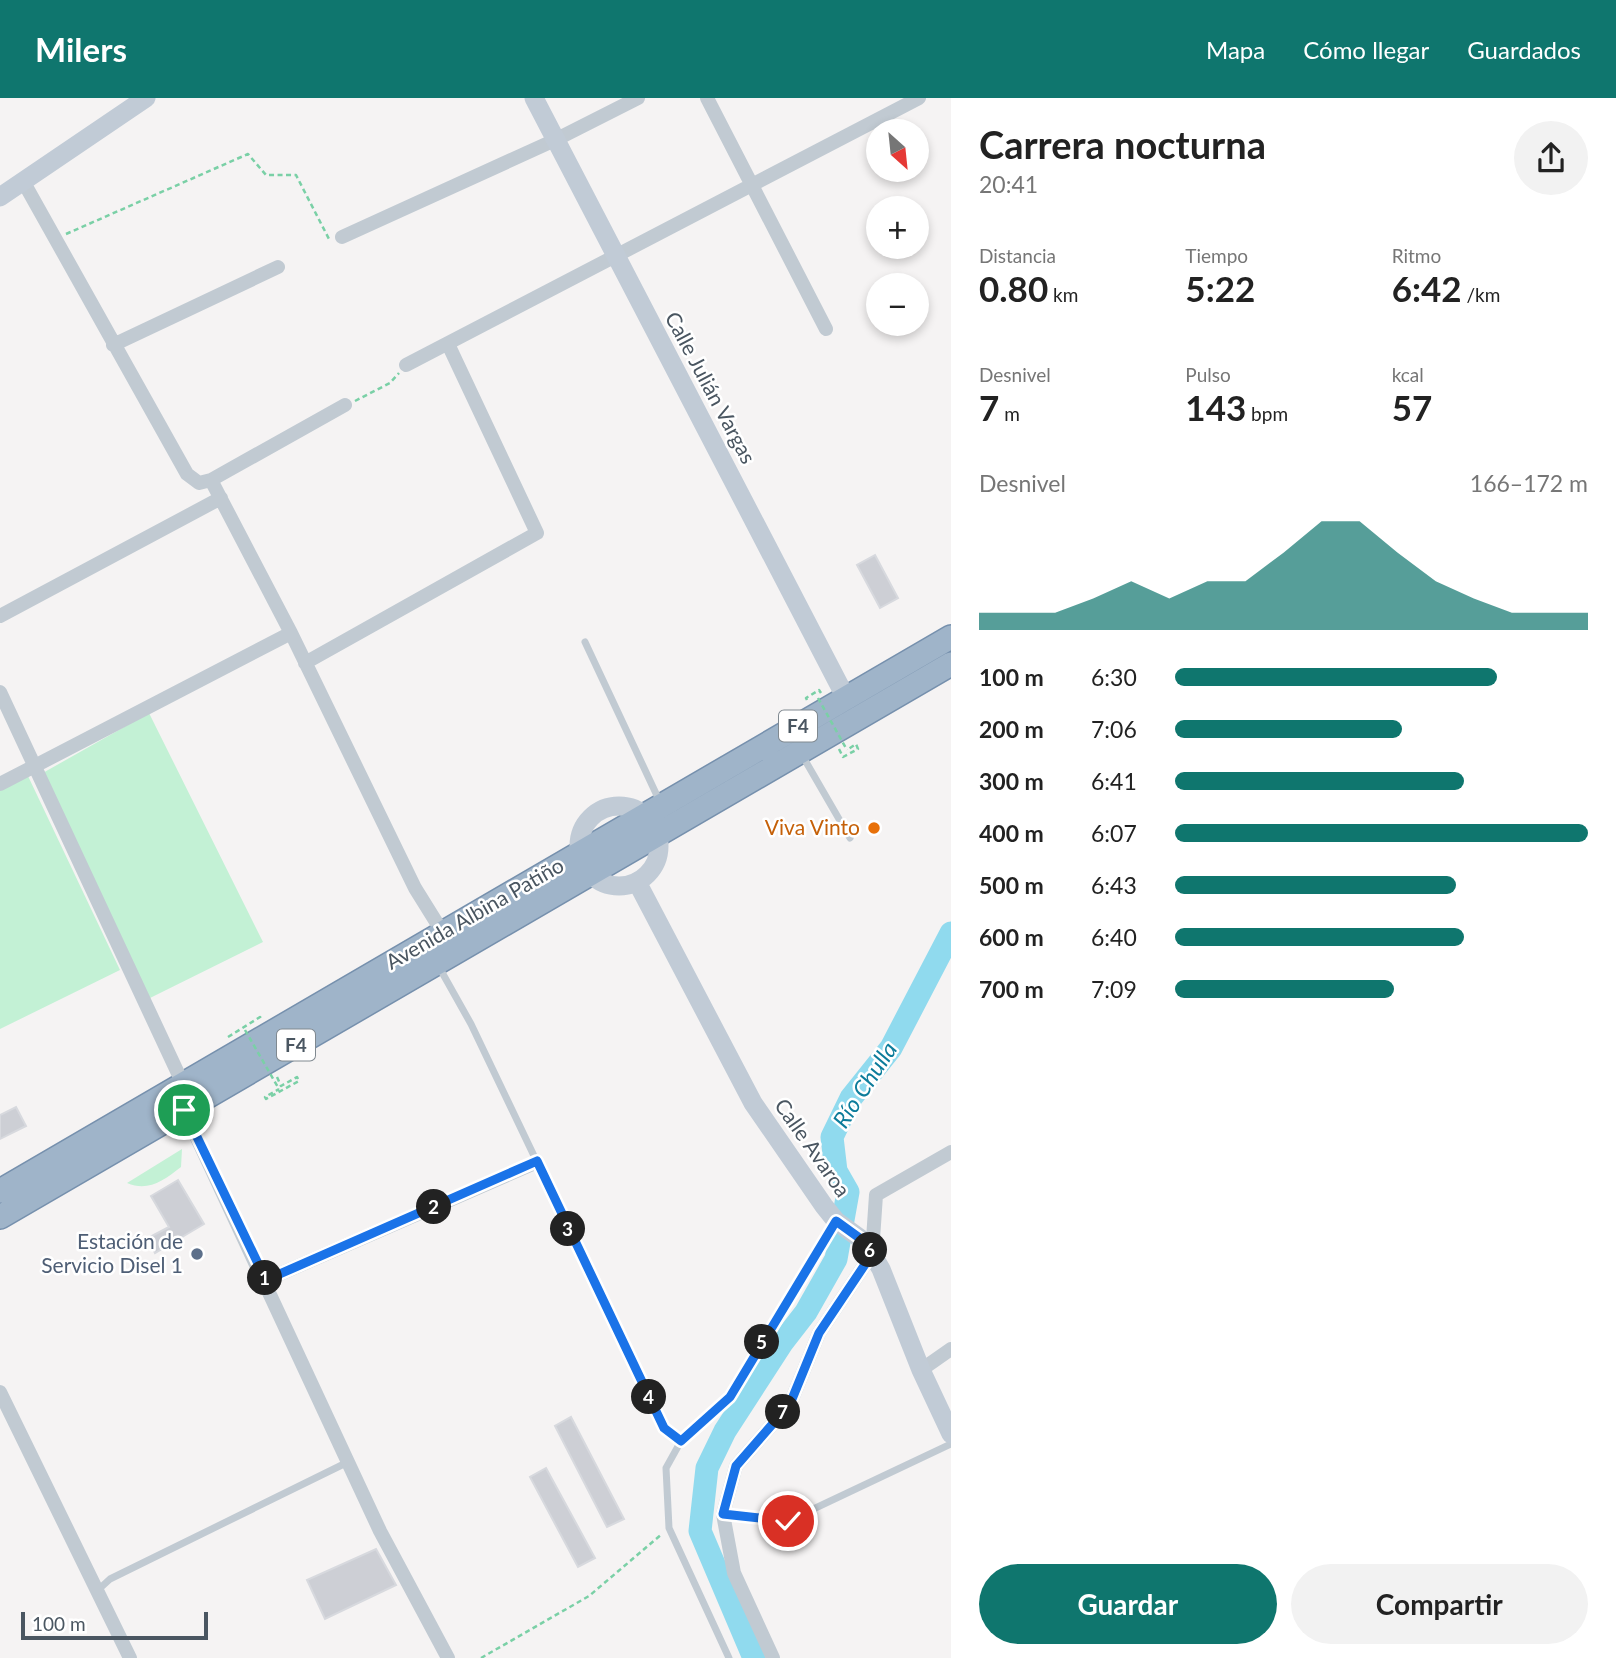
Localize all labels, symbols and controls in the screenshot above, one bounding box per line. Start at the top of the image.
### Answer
text: Milers [35,29,127,69]
text: Mapa [1206,35,1265,64]
text: Cómo llegar [1303,35,1429,64]
text: Guardados [1467,35,1581,64]
north arrow [866,119,929,182]
map controls [866,119,929,336]
text: Carrera nocturna [979,121,1266,167]
button: share [1514,121,1588,195]
text: 20:41 [979,170,1038,198]
button: + [866,196,929,259]
text: Distancia [979,244,1056,267]
text: Tiempo [1185,244,1248,267]
text: Ritmo [1392,244,1441,267]
text: 0.80 [979,267,1048,309]
text: 5:22 [1185,267,1255,309]
text: 6:42 [1392,267,1462,309]
button: − [866,273,929,336]
text: km [1048,283,1078,306]
text: /km [1462,283,1500,306]
street label: Calle Julián Vargas [661,307,762,467]
text: Desnivel [979,363,1051,386]
text: Pulso [1185,363,1231,386]
text: kcal [1392,363,1424,386]
text: 7 [979,386,999,428]
text: 143 [1185,386,1246,428]
text: 57 [1392,386,1432,428]
text: m [999,402,1020,425]
text: bpm [1246,402,1288,425]
text: Desnivel [979,469,1066,497]
text: 166–172 m [1470,469,1588,497]
text: 100 m [979,663,1044,691]
text: 6:30 [1091,663,1137,691]
road number: F4 [779,710,817,741]
text: 200 m [979,715,1044,743]
text: 7:06 [1091,715,1137,743]
text: 300 m [979,767,1044,795]
text: 6:41 [1091,767,1137,795]
place label: Viva Vinto [765,814,860,839]
text: 400 m [979,819,1044,847]
text: 6:07 [1091,819,1137,847]
marker: Viva Vinto [866,820,882,836]
street label: Avenida Albina Patiño [381,852,568,974]
text: 500 m [979,871,1044,899]
text: 6:43 [1091,871,1137,899]
text: 600 m [979,923,1044,951]
text: 6:40 [1091,923,1137,951]
text: 700 m [979,975,1044,1003]
text: 7:09 [1091,975,1137,1003]
road number: F4 [277,1029,315,1060]
water label: Río Chulla [826,1036,902,1133]
pin [154,1080,214,1140]
icon: arrive [165,1091,203,1129]
street label: Calle Avaroa [770,1093,856,1201]
pin: 2 [416,1190,452,1224]
text: 2 [428,1195,439,1218]
pin: 3 [550,1212,586,1246]
text: 3 [562,1217,573,1240]
place label: Estación de Servicio Disel 1 [41,1228,183,1277]
pin: 6 [852,1232,888,1268]
text: 6 [864,1238,875,1261]
marker: Estación de Servicio Disel 1 [189,1246,205,1262]
pin: 1 [247,1260,282,1296]
text: 1 [259,1266,270,1289]
pin: 5 [744,1324,780,1360]
text: 5 [756,1330,767,1353]
pin: 4 [632,1380,666,1414]
text: 4 [643,1385,654,1408]
pin: 7 [766,1394,800,1430]
text: 7 [777,1400,788,1423]
pin [758,1491,818,1551]
icon: check [769,1502,807,1540]
button: Guardar [979,1564,1277,1644]
button: Compartir [1291,1564,1588,1644]
scale bar [21,1609,208,1641]
text: 100 m [32,1612,86,1635]

